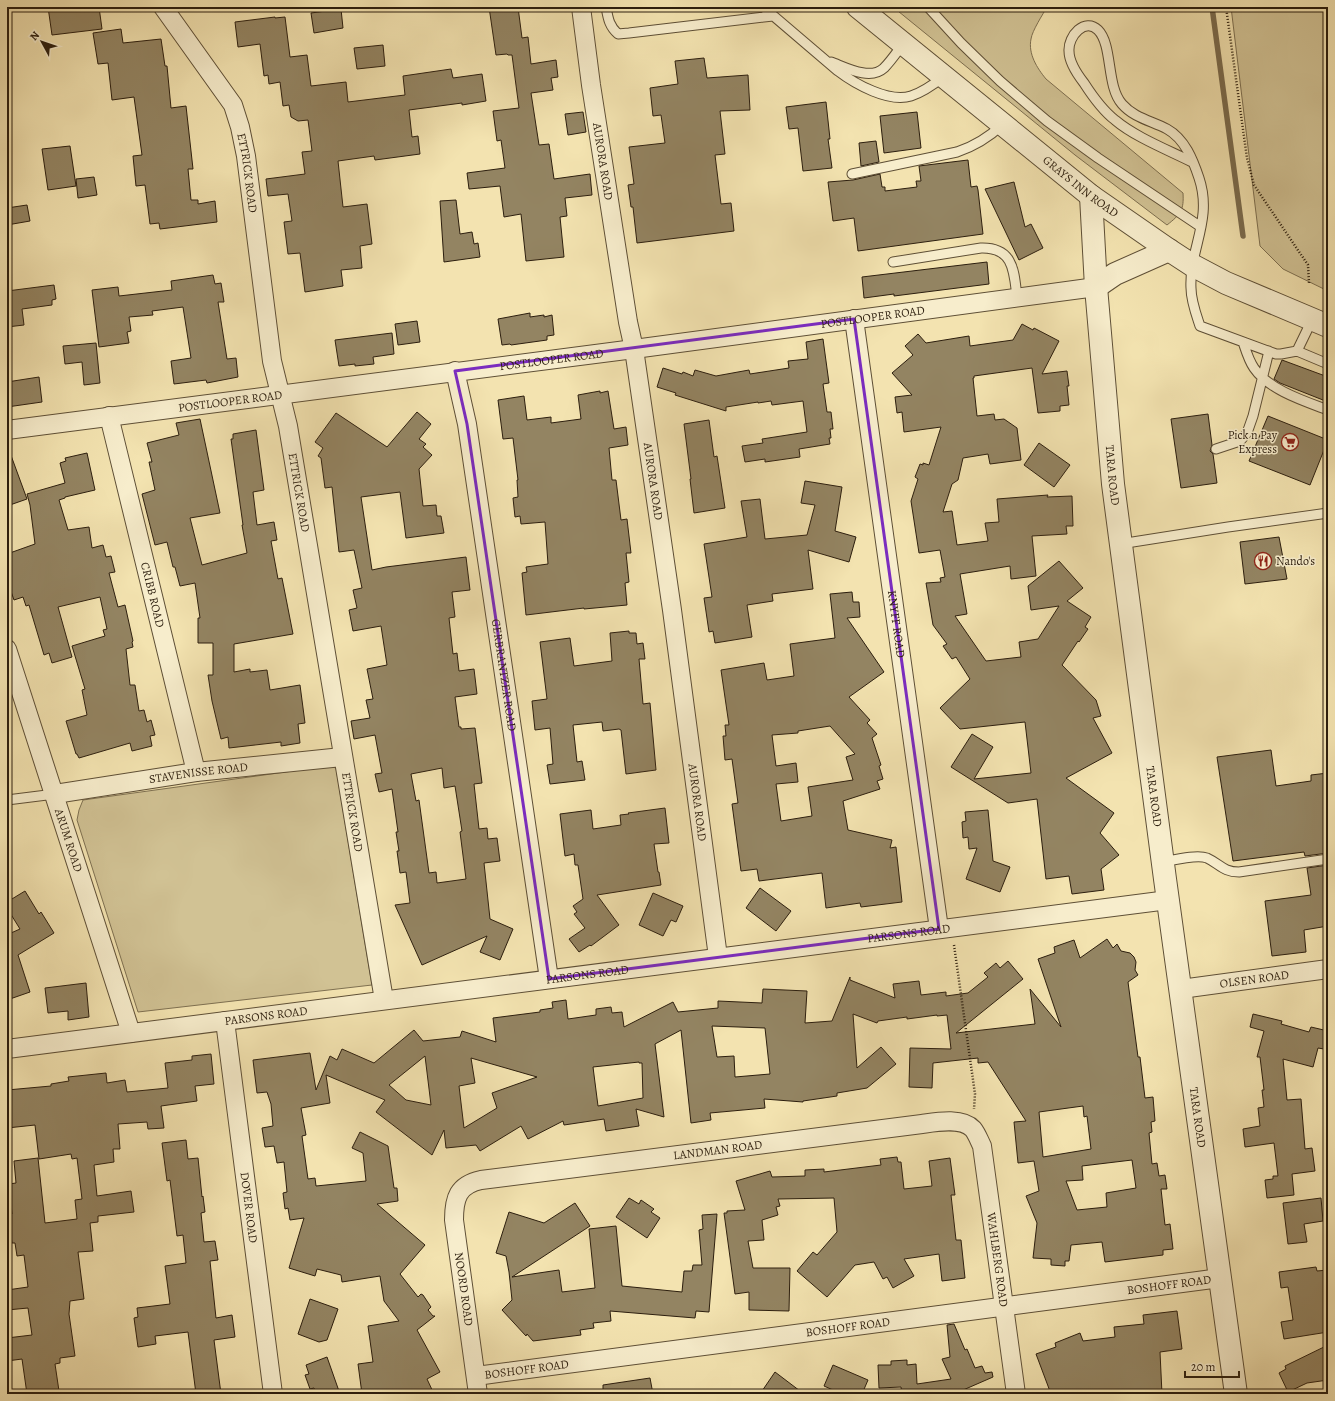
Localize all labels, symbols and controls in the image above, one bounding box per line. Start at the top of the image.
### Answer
north arrow [22,22,62,62]
text: N [26,28,43,44]
street label: AURORA ROAD [589,121,617,201]
street label: ETTRICK ROAD [233,132,261,214]
street label: GRAYS INN ROAD [1039,152,1122,221]
street label: POSTLOOPER ROAD [820,302,926,332]
street label: POSTLOOPER ROAD [498,345,605,374]
street label: POSTLOOPER ROAD [177,387,283,416]
place label: Pick n Pay Express [1228,427,1278,457]
supermarket icon: Pick n Pay Express [1280,432,1300,452]
street label: AURORA ROAD [640,441,667,521]
street label: TARA ROAD [1102,444,1124,506]
street label: ETTRICK ROAD [285,451,314,533]
restaurant icon: Nando's [1253,551,1273,571]
place label: Nando's [1276,553,1315,569]
street label: CRIBB ROAD [137,560,168,629]
street label: KNYFF ROAD [884,589,909,659]
street label: GERBRANTZER ROAD [488,618,520,732]
street label: STAVENISSE ROAD [148,759,249,787]
street label: AURORA ROAD [684,762,711,842]
street label: TARA ROAD [1142,765,1166,828]
street label: ETTRICK ROAD [338,771,367,853]
street label: ARUM ROAD [51,806,86,874]
street label: PARSONS ROAD [866,920,951,947]
street label: PARSONS ROAD [545,961,630,988]
street label: OLSEN ROAD [1219,966,1290,992]
street label: PARSONS ROAD [223,1003,308,1029]
street label: TARA ROAD [1186,1086,1210,1149]
street label: LANDMAN ROAD [672,1136,763,1164]
street label: DOVER ROAD [237,1171,261,1244]
street label: WAHLBERG ROAD [983,1210,1012,1308]
street label: NOORD ROAD [451,1251,477,1327]
street label: BOSHOFF ROAD [1126,1271,1212,1298]
street label: BOSHOFF ROAD [805,1314,891,1340]
scale bar [1185,1353,1239,1379]
street label: BOSHOFF ROAD [483,1356,570,1383]
text: 20 m [1191,1359,1215,1375]

